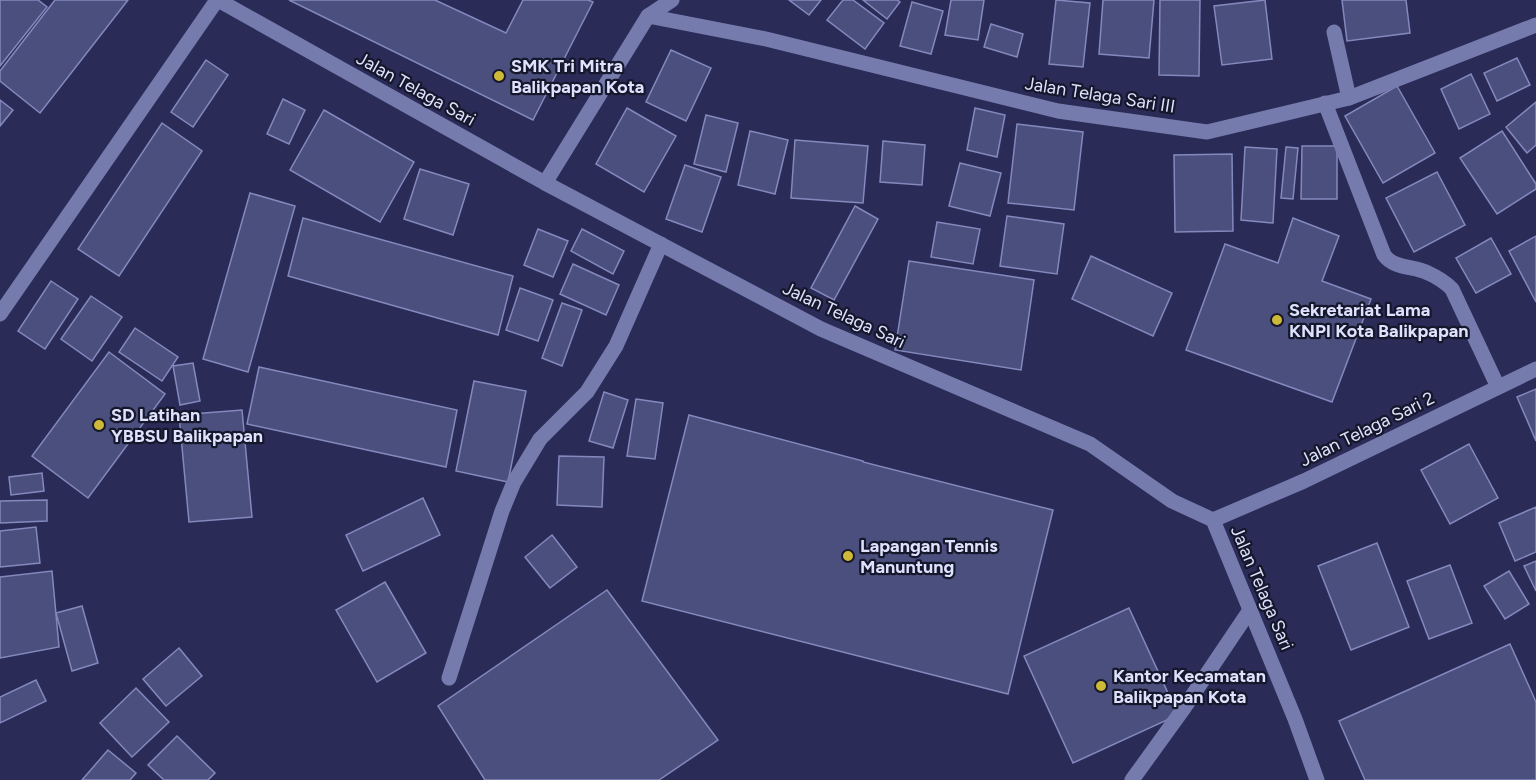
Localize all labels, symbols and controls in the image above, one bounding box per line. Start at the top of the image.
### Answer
street label: Jalan Telaga Sari [353,47,479,131]
place label: SMK Tri Mitra Balikpapan Kota [511,55,644,98]
marker: SMK Tri Mitra Balikpapan Kota [492,69,506,83]
street label: Jalan Telaga Sari III [1023,72,1177,118]
street label: Jalan Telaga Sari [779,277,909,353]
place label: Sekretariat Lama KNPI Kota Balikpapan [1289,299,1469,342]
marker: Sekretariat Lama KNPI Kota Balikpapan [1270,313,1284,327]
street label: Jalan Telaga Sari 2 [1296,387,1438,471]
place label: SD Latihan YBBSU Balikpapan [111,404,263,447]
marker: SD Latihan YBBSU Balikpapan [92,418,106,432]
street label: Jalan Telaga Sari [1226,523,1298,653]
place label: Lapangan Tennis Manuntung [860,535,998,578]
marker: Lapangan Tennis Manuntung [841,549,855,563]
place label: Kantor Kecamatan Balikpapan Kota [1113,665,1266,708]
marker: Kantor Kecamatan Balikpapan Kota [1094,679,1108,693]

